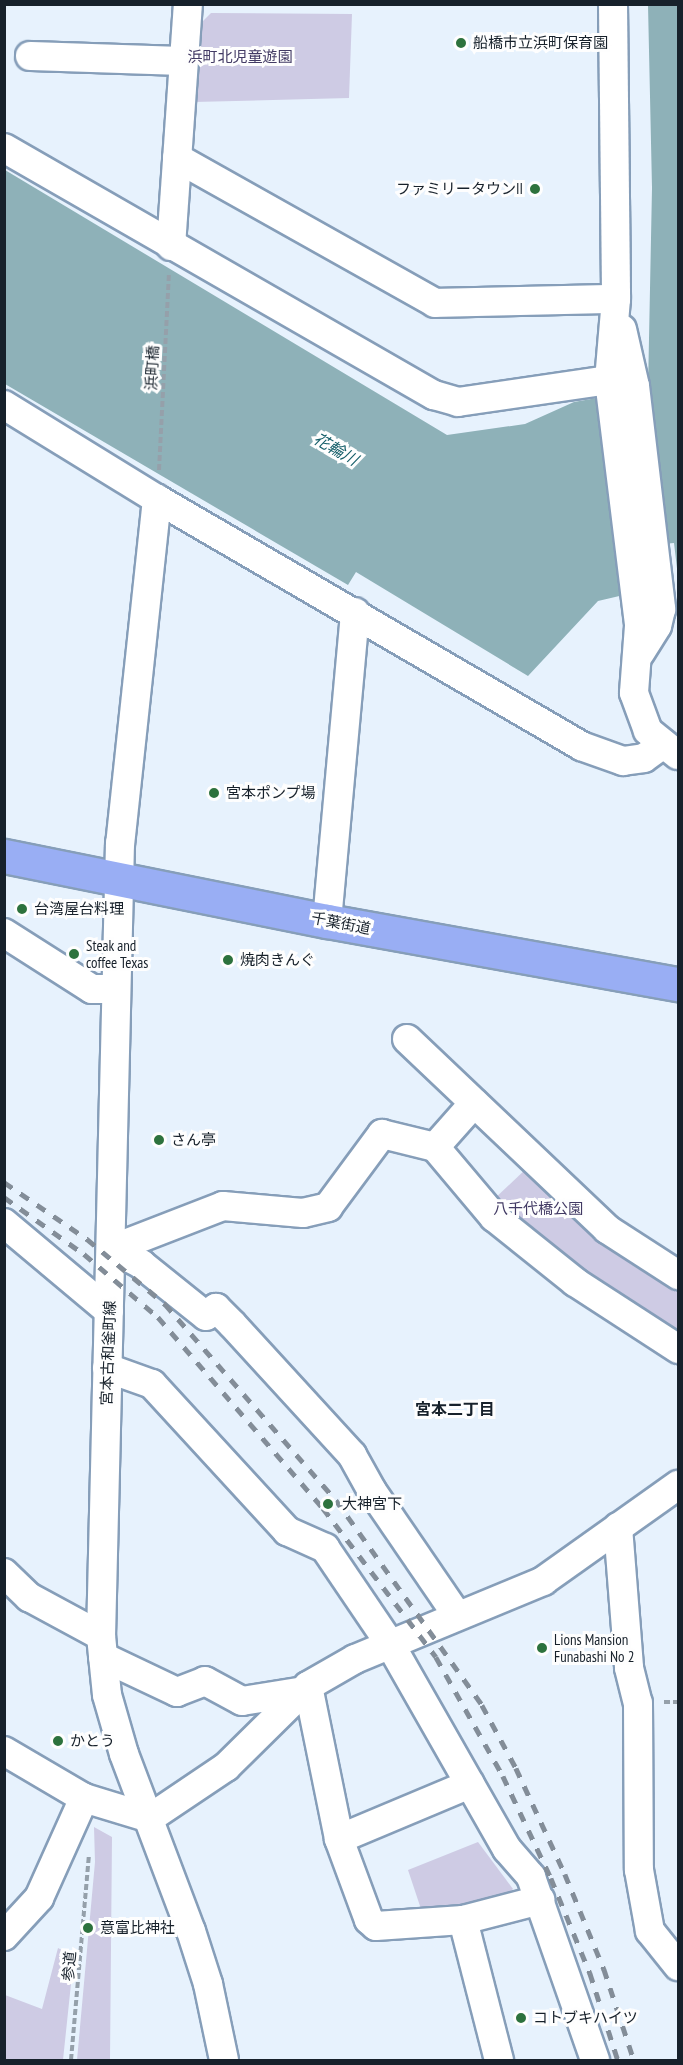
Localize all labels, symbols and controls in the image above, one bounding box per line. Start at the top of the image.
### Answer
place label: 船橋市立浜町保育園 [473,34,608,52]
marker: 船橋市立浜町保育園 [454,36,468,50]
park label: 浜町北児童遊園 [188,48,292,66]
place label: ファミリータウンII [396,180,523,198]
marker: ファミリータウンII [528,182,542,196]
street label: 浜町橋 [142,345,162,391]
water label: 花輪川 [310,429,362,469]
place label: 宮本ポンプ場 [226,784,316,802]
marker: 宮本ポンプ場 [207,786,221,800]
place label: 台湾屋台料理 [34,900,124,918]
marker: 台湾屋台料理 [15,902,29,916]
street label: 千葉街道 [310,908,372,938]
place label: Steak and coffee Texas [86,936,149,971]
marker: Steak and coffee Texas [67,947,81,961]
place label: 焼肉きんぐ [240,951,315,969]
marker: 焼肉きんぐ [221,953,235,967]
place label: さん亭 [171,1131,216,1149]
marker: さん亭 [152,1133,166,1147]
park label: 八千代橋公園 [493,1200,583,1218]
street label: 宮本古和釜町線 [97,1300,119,1406]
district label: 宮本二丁目 [415,1399,495,1419]
marker: 大神宮下 [319,1495,337,1513]
place label: 大神宮下 [342,1495,402,1513]
place label: Lions Mansion Funabashi No 2 [554,1630,634,1665]
marker: Lions Mansion Funabashi No 2 [535,1641,549,1655]
place label: かとう [70,1732,115,1750]
marker: かとう [51,1734,65,1748]
place label: 意富比神社 [100,1919,175,1937]
marker: 意富比神社 [81,1921,95,1935]
street label: 参道 [59,1950,79,1982]
place label: コトブキハイツ [533,2009,638,2027]
marker: コトブキハイツ [514,2011,528,2025]

